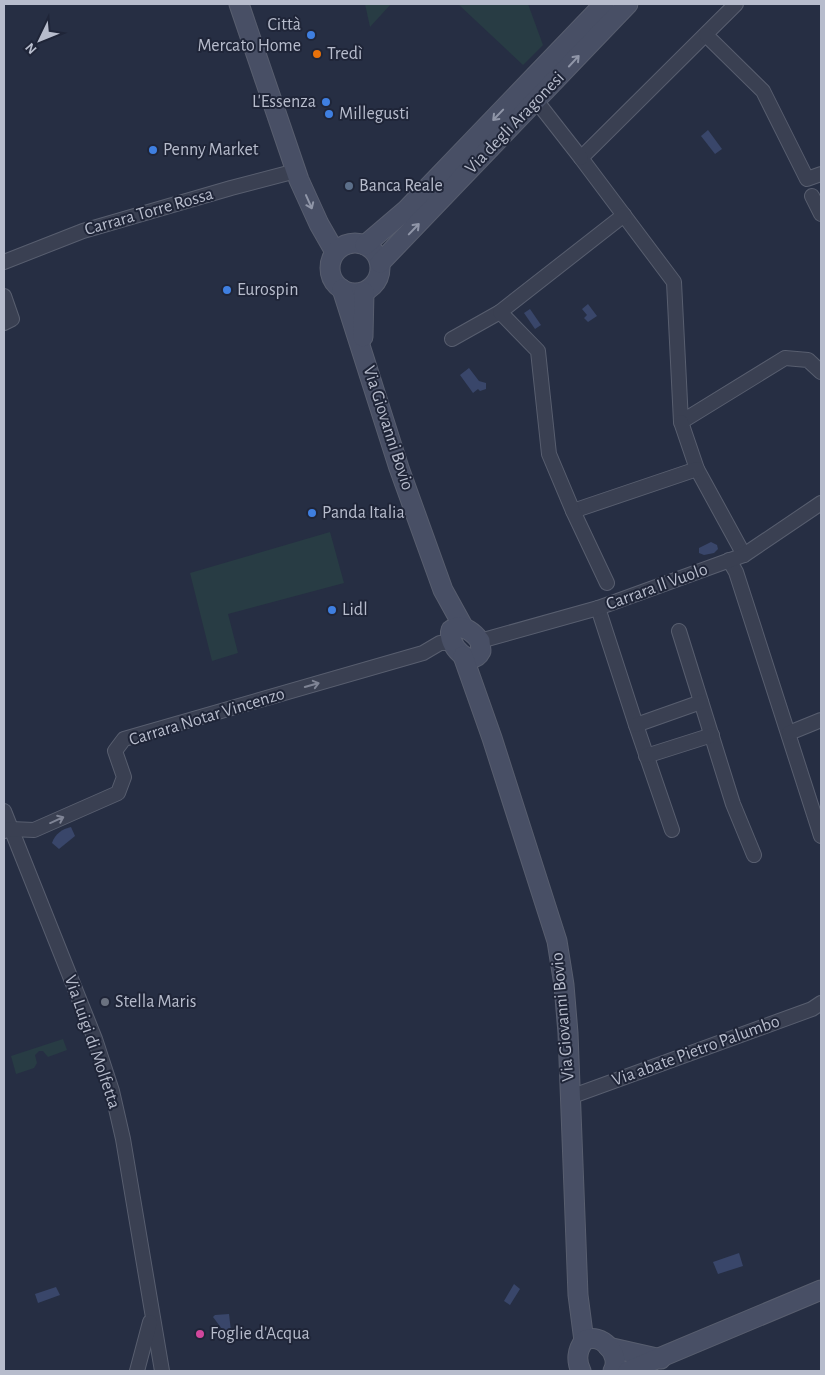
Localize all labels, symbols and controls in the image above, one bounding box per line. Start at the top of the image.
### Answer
north arrow [15,15,65,65]
place label: Città Mercato Home [197,16,301,55]
marker: Città Mercato Home [305,29,317,41]
text: N [23,40,40,57]
place label: Tredì [327,45,362,63]
marker: Tredì [311,48,323,60]
one-way arrow [568,54,580,67]
street label: Via degli Aragonesi [462,69,568,177]
place label: L'Essenza [252,93,316,111]
marker: L'Essenza [320,96,332,108]
place label: Millegusti [339,105,409,123]
marker: Millegusti [323,108,335,120]
one-way arrow [491,109,504,121]
place label: Penny Market [163,141,259,159]
marker: Penny Market [147,144,159,156]
place label: Banca Reale [359,177,443,195]
marker: Banca Reale [343,180,355,192]
street label: Carrara Torre Rossa [83,185,215,239]
one-way arrow [305,194,315,209]
one-way arrow [408,222,420,235]
place label: Eurospin [237,281,298,299]
marker: Eurospin [221,284,233,296]
street label: Via Giovanni Bovio [359,364,417,493]
place label: Panda Italia [322,504,405,522]
marker: Panda Italia [306,507,318,519]
street label: Carrara Il Vuolo [604,560,710,614]
place label: Lidl [342,601,368,619]
marker: Lidl [326,604,338,616]
one-way arrow [303,679,319,689]
street label: Carrara Notar Vincenzo [127,685,287,749]
one-way arrow [50,814,65,824]
street label: Via Giovanni Bovio [548,952,578,1082]
street label: Via Luigi di Molfetta [61,973,123,1111]
place label: Stella Maris [115,993,196,1011]
marker: Stella Maris [99,996,111,1008]
street label: Via abate Pietro Palumbo [610,1012,782,1090]
place label: Foglie d'Acqua [210,1325,310,1343]
marker: Foglie d'Acqua [194,1328,206,1340]

